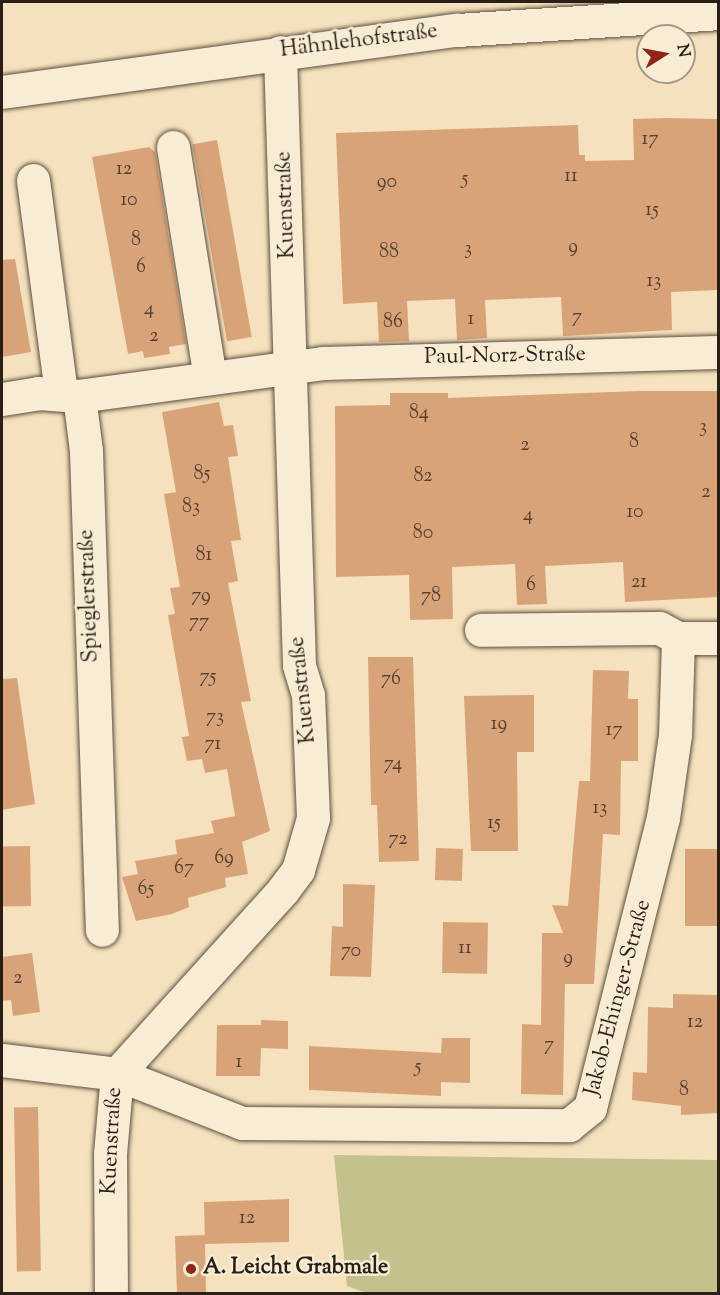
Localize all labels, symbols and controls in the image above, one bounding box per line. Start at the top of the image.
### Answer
street label: Hähnlehofstraße [279,19,439,65]
north arrow [636,24,696,84]
text: N [670,42,695,59]
house number: 17 [642,127,658,151]
street label: Kuenstraße [272,151,302,259]
house number: 12 [116,157,132,181]
house number: 11 [564,164,578,188]
house number: 5 [462,167,468,191]
house number: 90 [377,170,397,194]
house number: 10 [120,188,138,212]
house number: 15 [645,198,659,222]
house number: 8 [131,228,141,252]
house number: 9 [568,235,578,259]
house number: 3 [464,237,472,261]
house number: 88 [379,240,399,264]
house number: 6 [136,255,146,279]
house number: 13 [647,269,661,293]
house number: 4 [144,297,154,321]
house number: 7 [572,305,582,329]
house number: 1 [468,307,474,331]
house number: 86 [383,310,403,334]
house number: 2 [149,324,159,348]
street label: Paul-Norz-Straße [424,342,586,372]
house number: 84 [409,401,429,425]
house number: 3 [699,415,707,439]
house number: 8 [629,430,639,454]
house number: 2 [520,433,530,457]
house number: 85 [194,462,210,486]
house number: 82 [413,464,433,488]
house number: 2 [701,480,711,504]
house number: 83 [182,495,200,519]
house number: 10 [626,500,644,524]
house number: 4 [523,503,533,527]
house number: 80 [413,521,433,545]
street label: Spieglerstraße [74,529,106,663]
house number: 81 [196,543,212,567]
house number: 21 [631,570,647,594]
house number: 6 [526,573,536,597]
house number: 79 [191,584,211,608]
house number: 78 [421,584,441,608]
house number: 77 [189,610,209,634]
street label: Kuenstraße [285,635,323,745]
house number: 75 [200,665,216,689]
house number: 76 [381,667,401,691]
house number: 73 [206,705,224,729]
house number: 19 [491,712,507,736]
house number: 17 [606,718,622,742]
house number: 71 [205,732,221,756]
house number: 74 [384,752,402,776]
house number: 13 [593,796,607,820]
house number: 15 [487,811,501,835]
house number: 72 [388,827,408,851]
house number: 69 [214,846,234,870]
house number: 67 [174,856,194,880]
house number: 65 [138,877,154,901]
street label: Jakob-Ehinger-Straße [580,897,658,1099]
house number: 11 [458,936,472,960]
house number: 70 [341,939,361,963]
house number: 9 [563,946,573,970]
house number: 2 [13,966,23,990]
house number: 12 [687,1010,703,1034]
house number: 7 [544,1033,554,1057]
house number: 1 [236,1050,242,1074]
house number: 5 [415,1055,421,1079]
house number: 8 [679,1078,689,1102]
street label: Kuenstraße [97,1087,129,1195]
house number: 12 [239,1206,255,1230]
place label: A. Leicht Grabmale [203,1256,388,1282]
marker: A. Leicht Grabmale [184,1262,198,1276]

